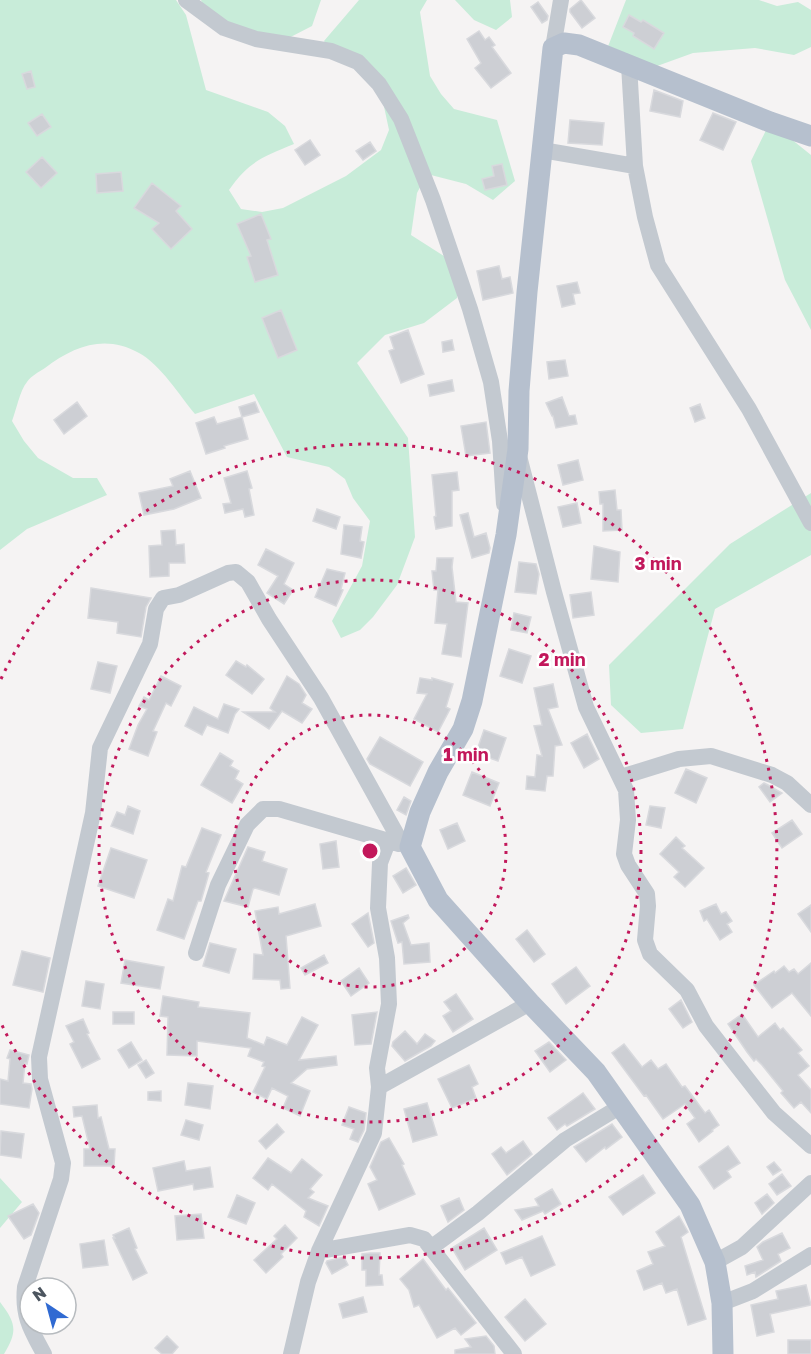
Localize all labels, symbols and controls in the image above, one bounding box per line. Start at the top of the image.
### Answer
text: 3 min [634,552,682,574]
text: 2 min [538,648,586,670]
text: 1 min [443,743,489,765]
centre of rings [360,841,380,861]
north arrow [18,1276,78,1336]
text: N [28,1282,50,1306]

